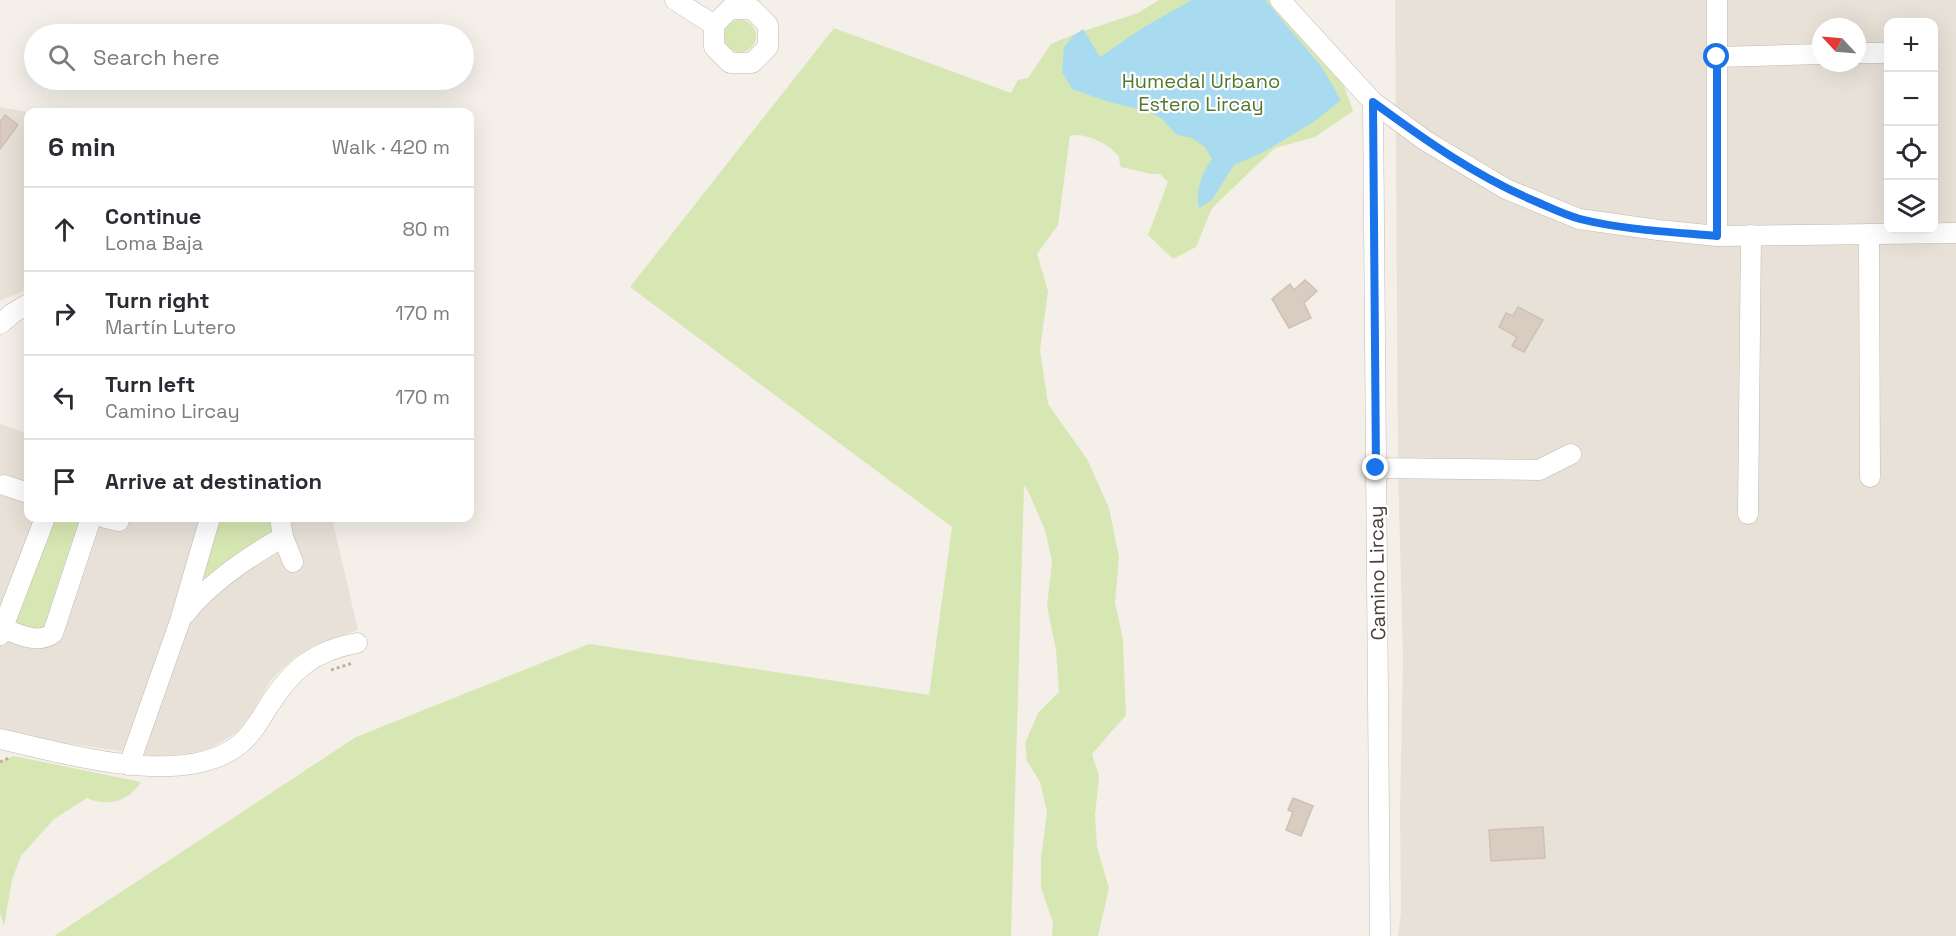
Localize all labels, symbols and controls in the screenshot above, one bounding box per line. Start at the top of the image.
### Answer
north arrow [1812,18,1866,72]
map controls [1884,18,1938,234]
button: + [1884,18,1938,72]
search box [24,24,474,90]
icon: search [45,41,78,74]
text: Search here [93,43,220,71]
route start [1703,43,1729,69]
park label: Humedal Urbano Estero Lircay [1122,68,1280,117]
button: − [1884,72,1938,126]
button: locate [1884,126,1938,180]
text: 6 min [48,130,116,164]
text: Walk · 420 m [332,134,450,160]
button: layers [1884,180,1938,234]
text: Continue [105,202,201,230]
icon: ahead [48,213,81,246]
text: 80 m [402,216,450,242]
text: Loma Baja [105,230,203,256]
text: Turn right [105,286,210,314]
icon: right [48,297,81,330]
text: 170 m [395,300,450,326]
text: Martín Lutero [105,314,236,340]
text: Turn left [105,370,195,398]
icon: left [48,381,81,414]
text: 170 m [395,384,450,410]
text: Camino Lircay [105,398,240,424]
route end [1362,454,1388,480]
icon: arrive [48,465,81,498]
text: Arrive at destination [105,467,322,495]
street label: Camino Lircay [1363,505,1391,641]

